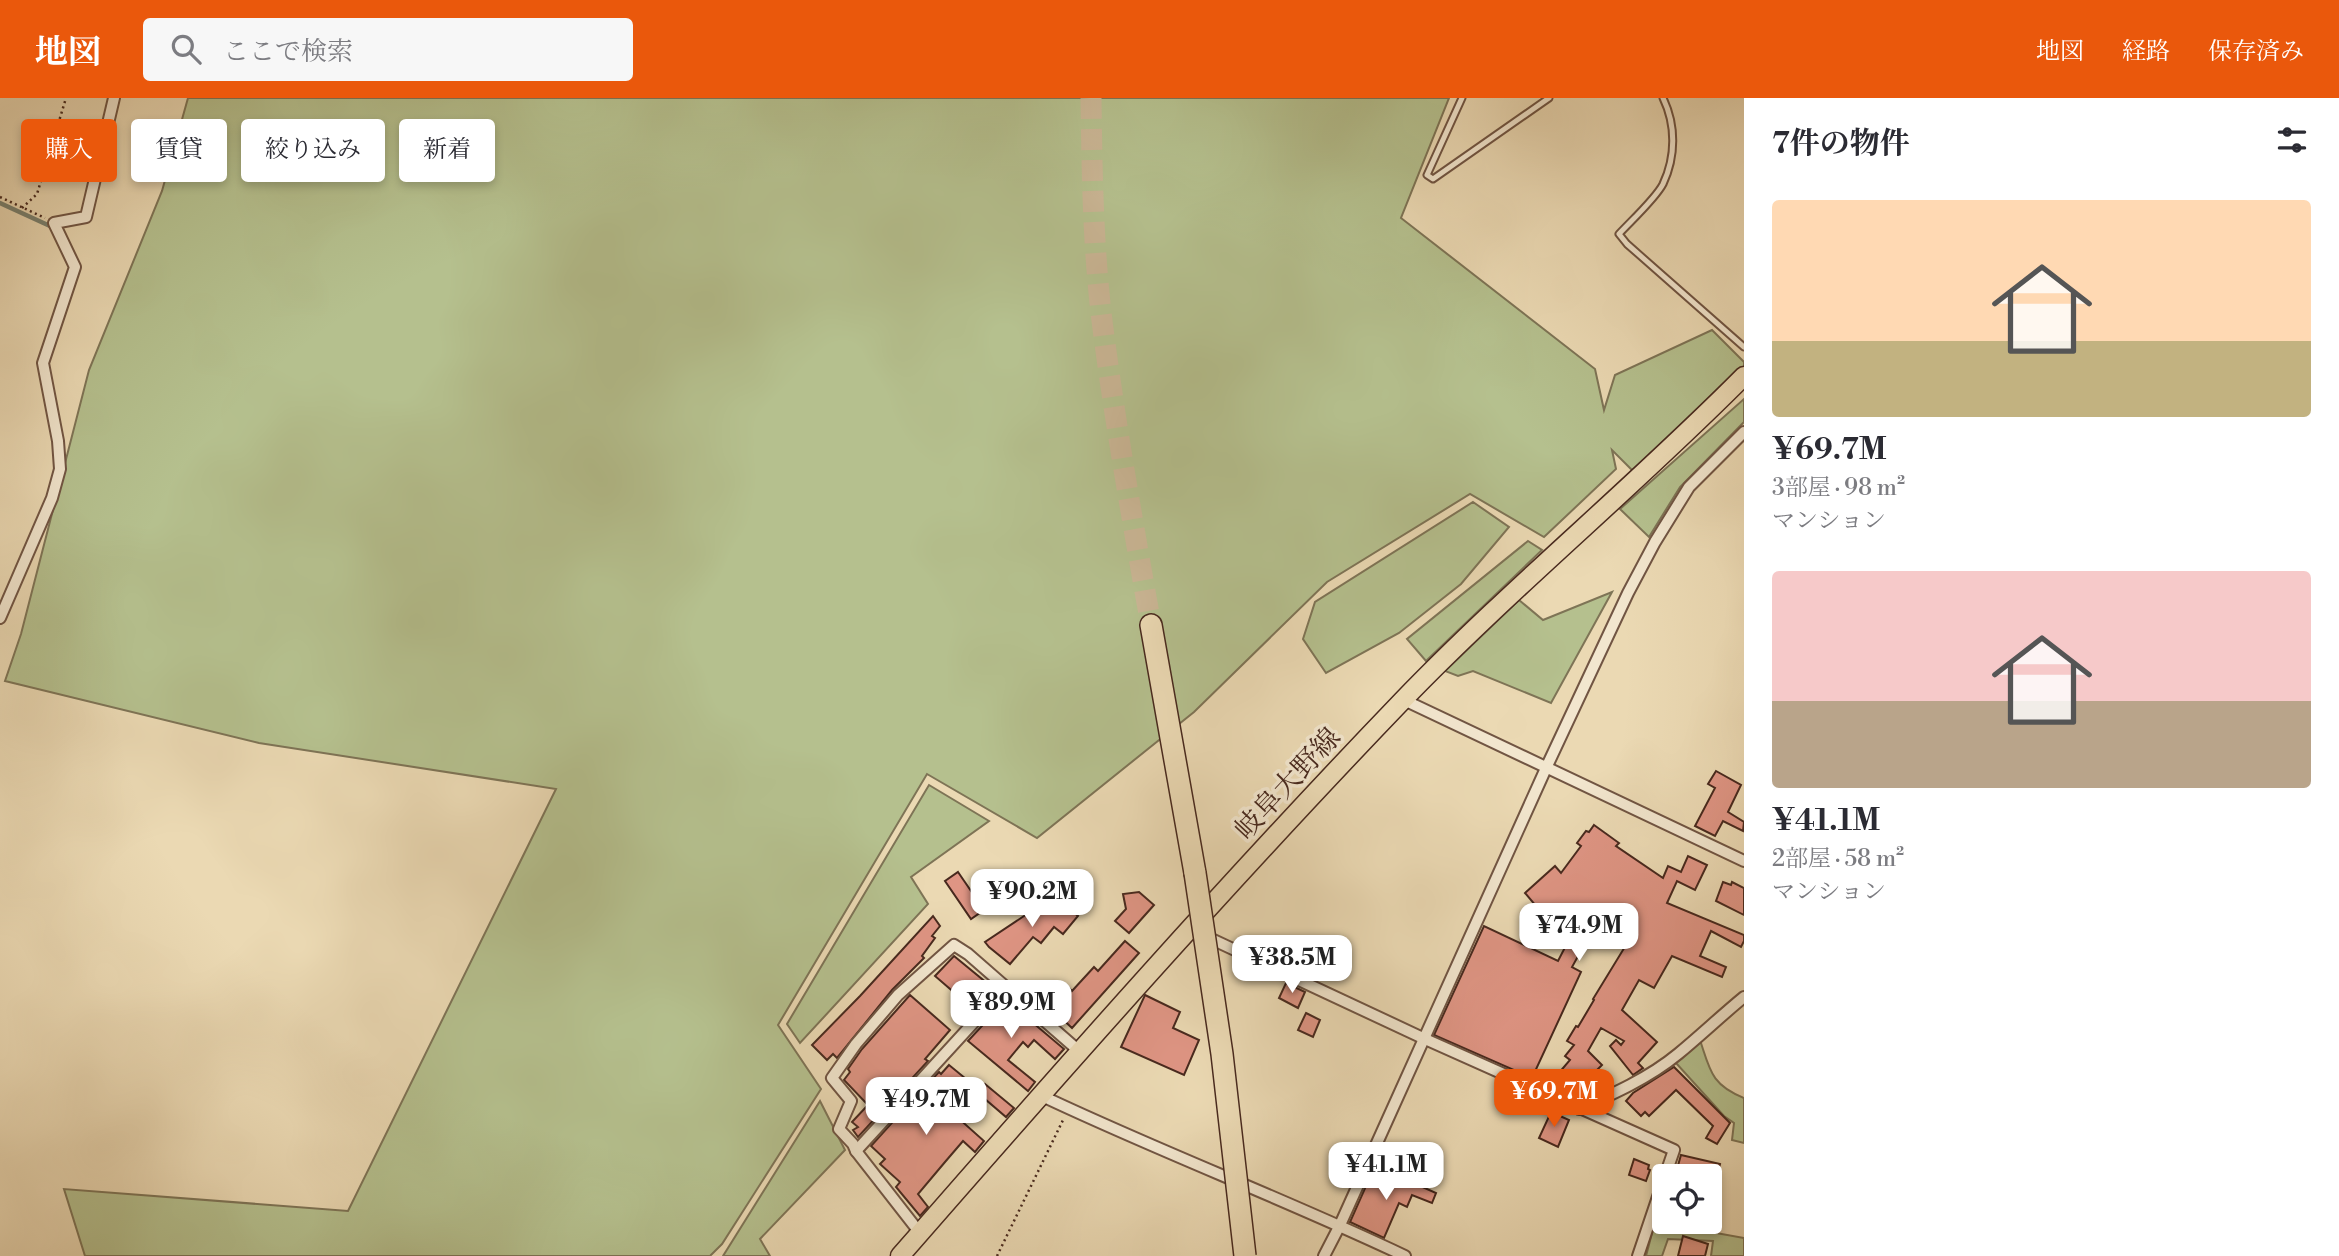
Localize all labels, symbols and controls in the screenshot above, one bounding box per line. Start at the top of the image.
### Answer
search box [143,18,633,81]
icon: search [167,30,205,68]
text: 地図 [35,33,101,74]
text: ここで検索 [223,36,353,68]
text: 地図 [2036,37,2084,67]
text: 経路 [2122,37,2170,67]
text: 保存済み [2208,37,2304,67]
chip: 購入 [21,119,117,182]
chip: 賃貸 [131,119,227,182]
chip: 絞り込み [241,119,385,182]
chip: 新着 [399,119,495,182]
icon: filters [2273,121,2311,159]
text: 7件の物件 [1772,125,1910,163]
icon: home [1979,246,2105,372]
text: ¥69.7M [1772,431,1887,469]
text: 3部屋 · 98 m² [1772,474,1905,502]
text: マンション [1772,507,1886,535]
icon: home [1979,617,2105,743]
street label: 岐阜大野線 [1227,721,1349,847]
text: ¥41.1M [1772,802,1880,840]
text: 2部屋 · 58 m² [1772,845,1904,873]
pin: ¥90.2M [975,870,1089,929]
text: ¥90.2M [987,878,1077,906]
text: マンション [1772,878,1886,906]
pin: ¥74.9M [1522,904,1636,963]
text: ¥74.9M [1535,912,1623,940]
pin: ¥38.5M [1235,936,1349,995]
text: ¥38.5M [1248,944,1336,972]
pin: ¥89.9M [954,981,1068,1040]
text: ¥89.9M [967,989,1055,1017]
pin: ¥69.7M [1497,1070,1611,1129]
pin: ¥49.7M [869,1077,983,1137]
text: ¥69.7M [1510,1078,1598,1106]
text: ¥49.7M [882,1086,970,1114]
pin: ¥41.1M [1329,1142,1443,1202]
text: ¥41.1M [1345,1151,1427,1179]
map controls [1652,1164,1722,1234]
button: locate [1652,1164,1722,1234]

